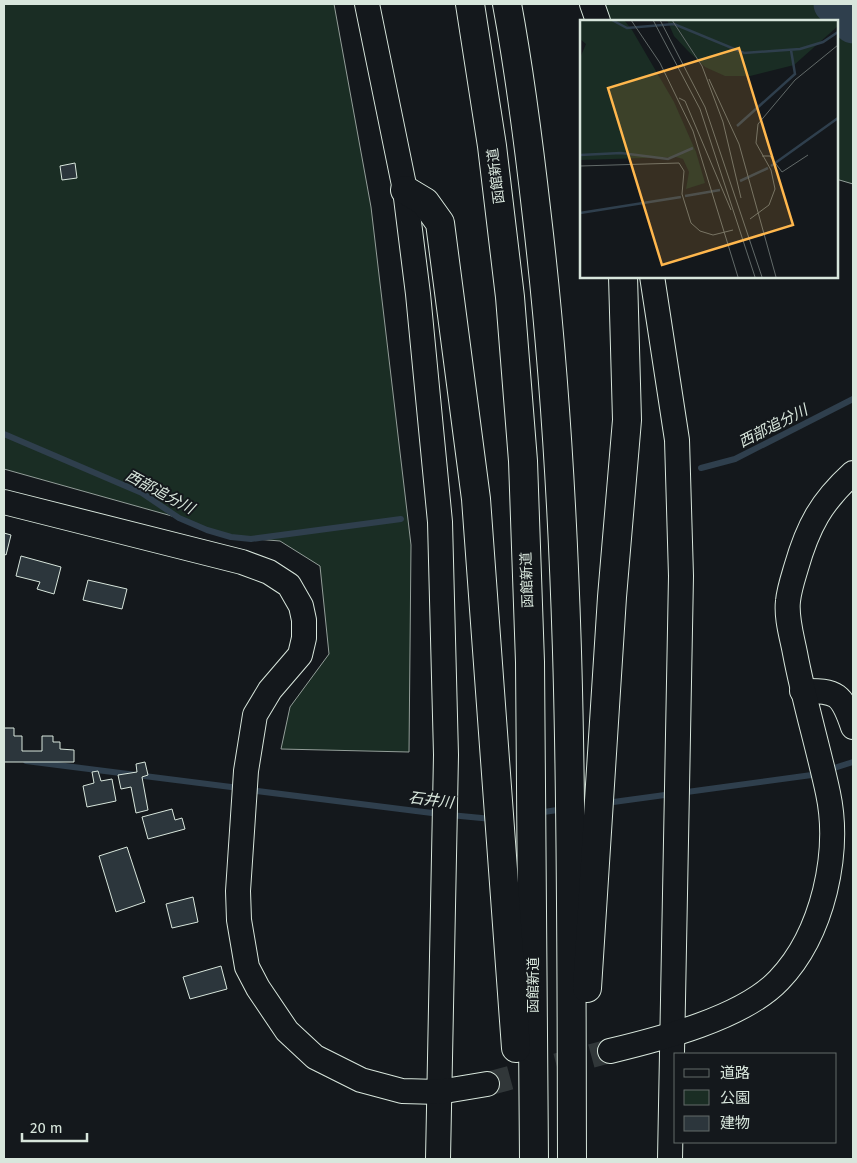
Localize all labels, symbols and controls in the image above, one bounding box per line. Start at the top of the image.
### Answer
inset map [580,20,837,278]
street label: 函館新道 [484,147,508,205]
water label: 西部追分川 [735,400,812,451]
water label: 西部追分川 [123,466,199,518]
street label: 函館新道 [518,552,536,608]
water label: 石井川 [408,788,456,812]
street label: 函館新道 [525,957,542,1013]
legend [674,1053,837,1143]
text: 道路 [720,1064,750,1082]
text: 公園 [720,1089,750,1107]
scale bar [22,1110,88,1142]
text: 建物 [720,1114,750,1132]
text: 20 m [30,1119,63,1137]

